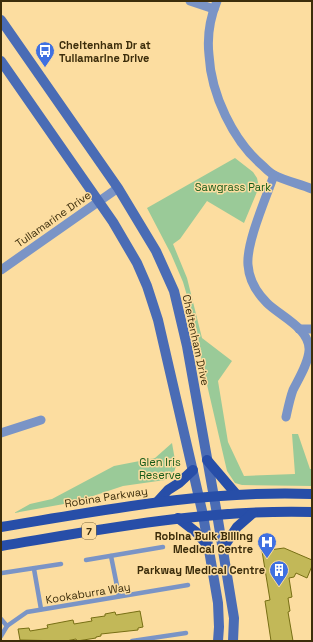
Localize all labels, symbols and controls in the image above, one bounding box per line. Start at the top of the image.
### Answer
place label: Cheltenham Dr at Tullamarine Drive [59,38,151,65]
bus stop icon: Cheltenham Dr at Tullamarine Drive [34,40,56,68]
park label: Sawgrass Park [195,180,271,194]
street label: Tullamarine Drive [12,188,94,250]
street label: Cheltenham Drive [180,293,212,387]
park label: Glen Iris Reserve [139,455,181,482]
street label: Robina Parkway [63,484,149,510]
road number: 7 [82,523,96,539]
place label: Robina Bulk Billing Medical Centre [155,529,253,556]
hospital icon: Robina Bulk Billing Medical Centre [256,531,278,559]
building icon: Parkway Medical Centre [268,559,290,587]
place label: Parkway Medical Centre [137,563,265,577]
street label: Kookaburra Way [45,579,131,607]

